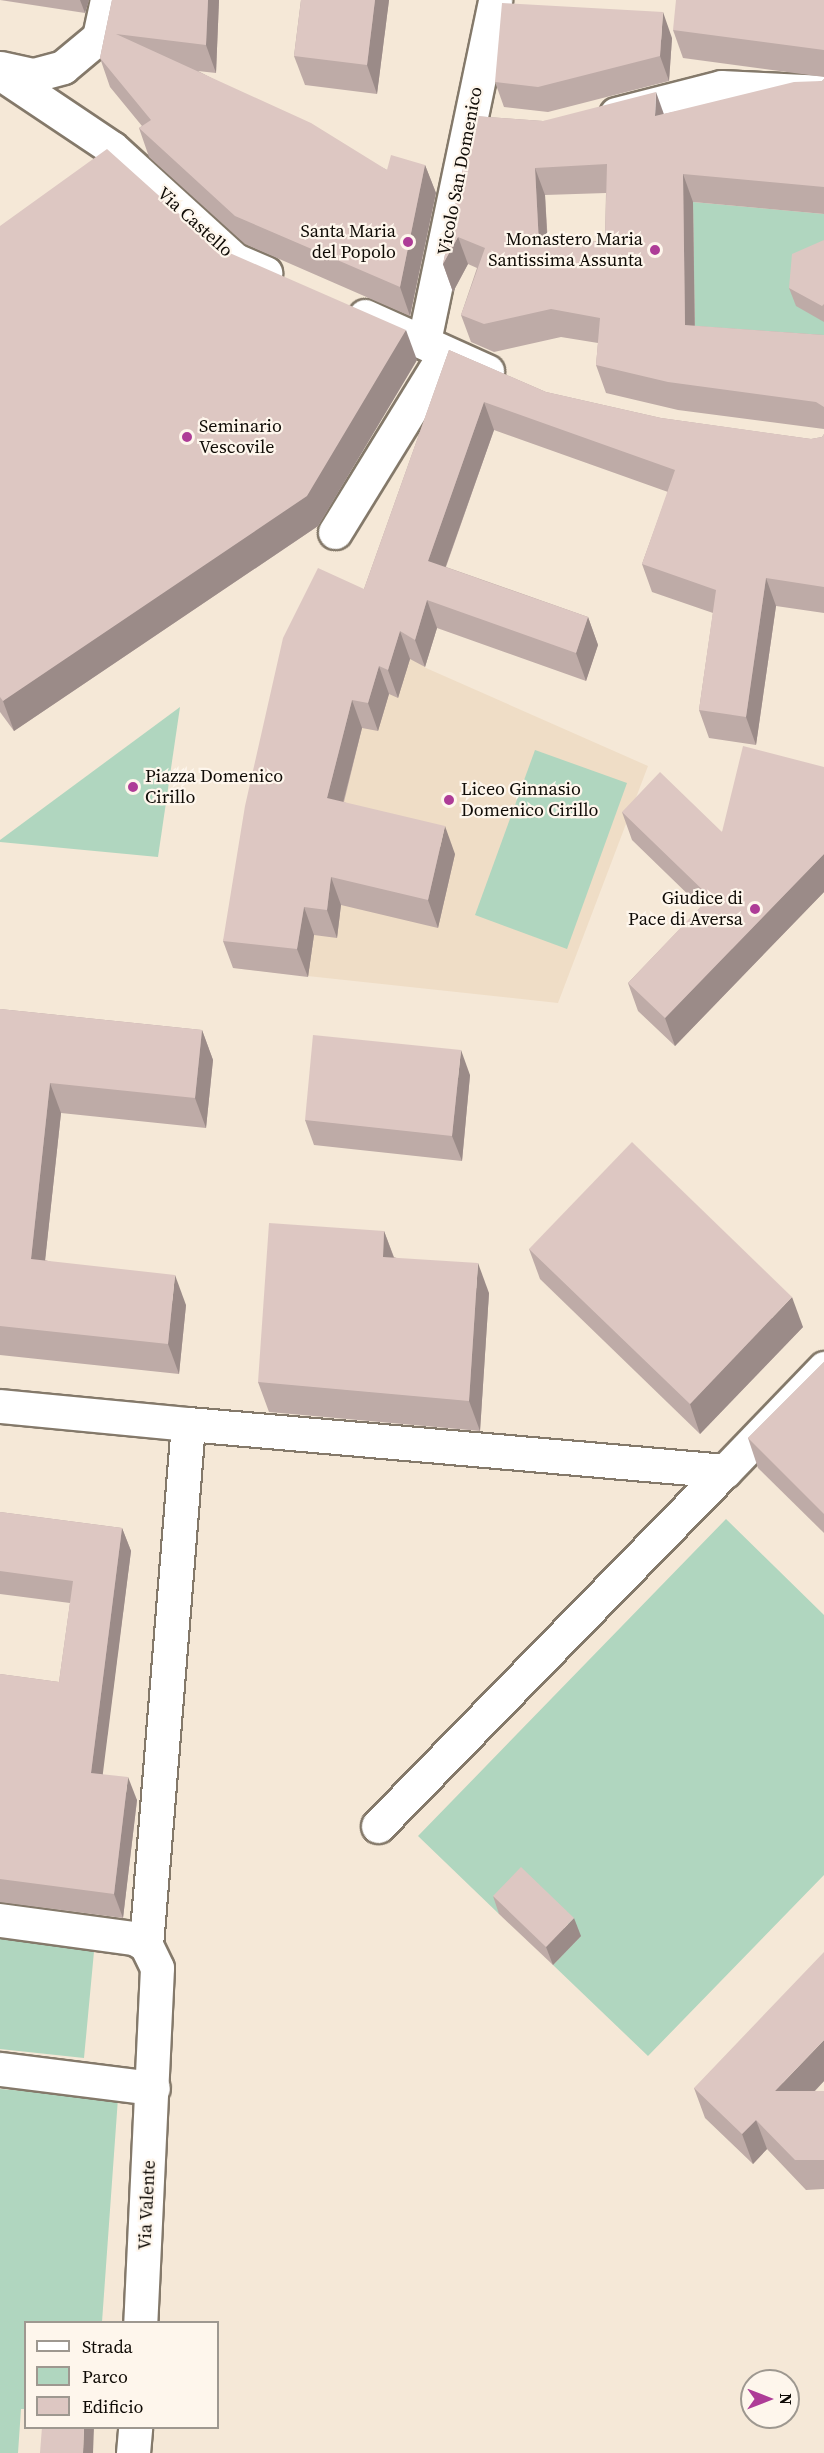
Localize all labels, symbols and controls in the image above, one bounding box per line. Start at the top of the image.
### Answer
street label: Vicolo San Domenico [433,85,487,257]
street label: Via Castello [153,182,237,262]
place label: Santa Maria del Popolo [301,221,396,264]
place label: Monastero Maria Santissima Assunta [488,229,643,272]
marker: Santa Maria del Popolo [401,235,415,249]
marker: Monastero Maria Santissima Assunta [648,243,662,257]
place label: Seminario Vescovile [199,416,282,458]
marker: Seminario Vescovile [180,430,194,444]
place label: Piazza Domenico Cirillo [145,766,283,808]
place label: Liceo Ginnasio Domenico Cirillo [461,779,599,822]
marker: Piazza Domenico Cirillo [126,780,140,794]
marker: Liceo Ginnasio Domenico Cirillo [442,793,456,807]
place label: Giudice di Pace di Aversa [628,888,743,930]
marker: Giudice di Pace di Aversa [748,902,762,916]
street label: Via Valente [134,2159,160,2251]
legend [24,2321,219,2429]
text: Strada [82,2334,133,2359]
text: Parco [82,2364,128,2389]
north arrow [740,2369,800,2429]
text: N [775,2393,797,2405]
text: Edificio [82,2394,143,2419]

